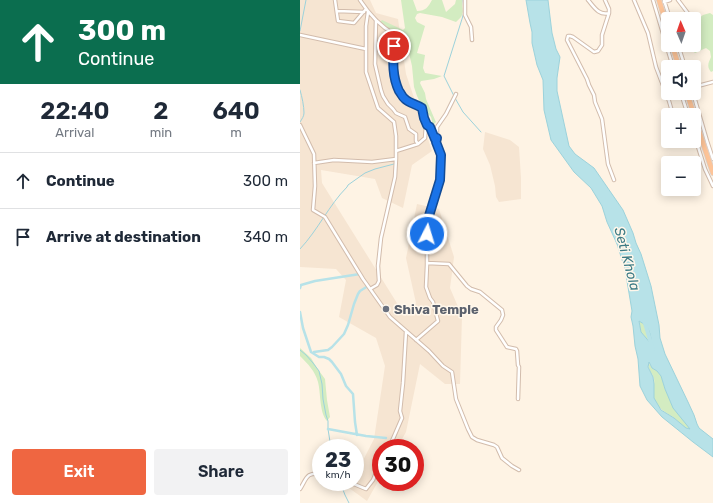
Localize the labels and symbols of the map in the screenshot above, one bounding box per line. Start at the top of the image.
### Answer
north arrow [661,12,701,52]
pin [377,29,411,63]
position arrow [406,213,448,255]
water label: Seti Khola [610,225,644,293]
place label: Shiva Temple [394,302,479,317]
marker: Shiva Temple [381,304,391,314]
speed limit sign: 30 [372,439,424,491]

